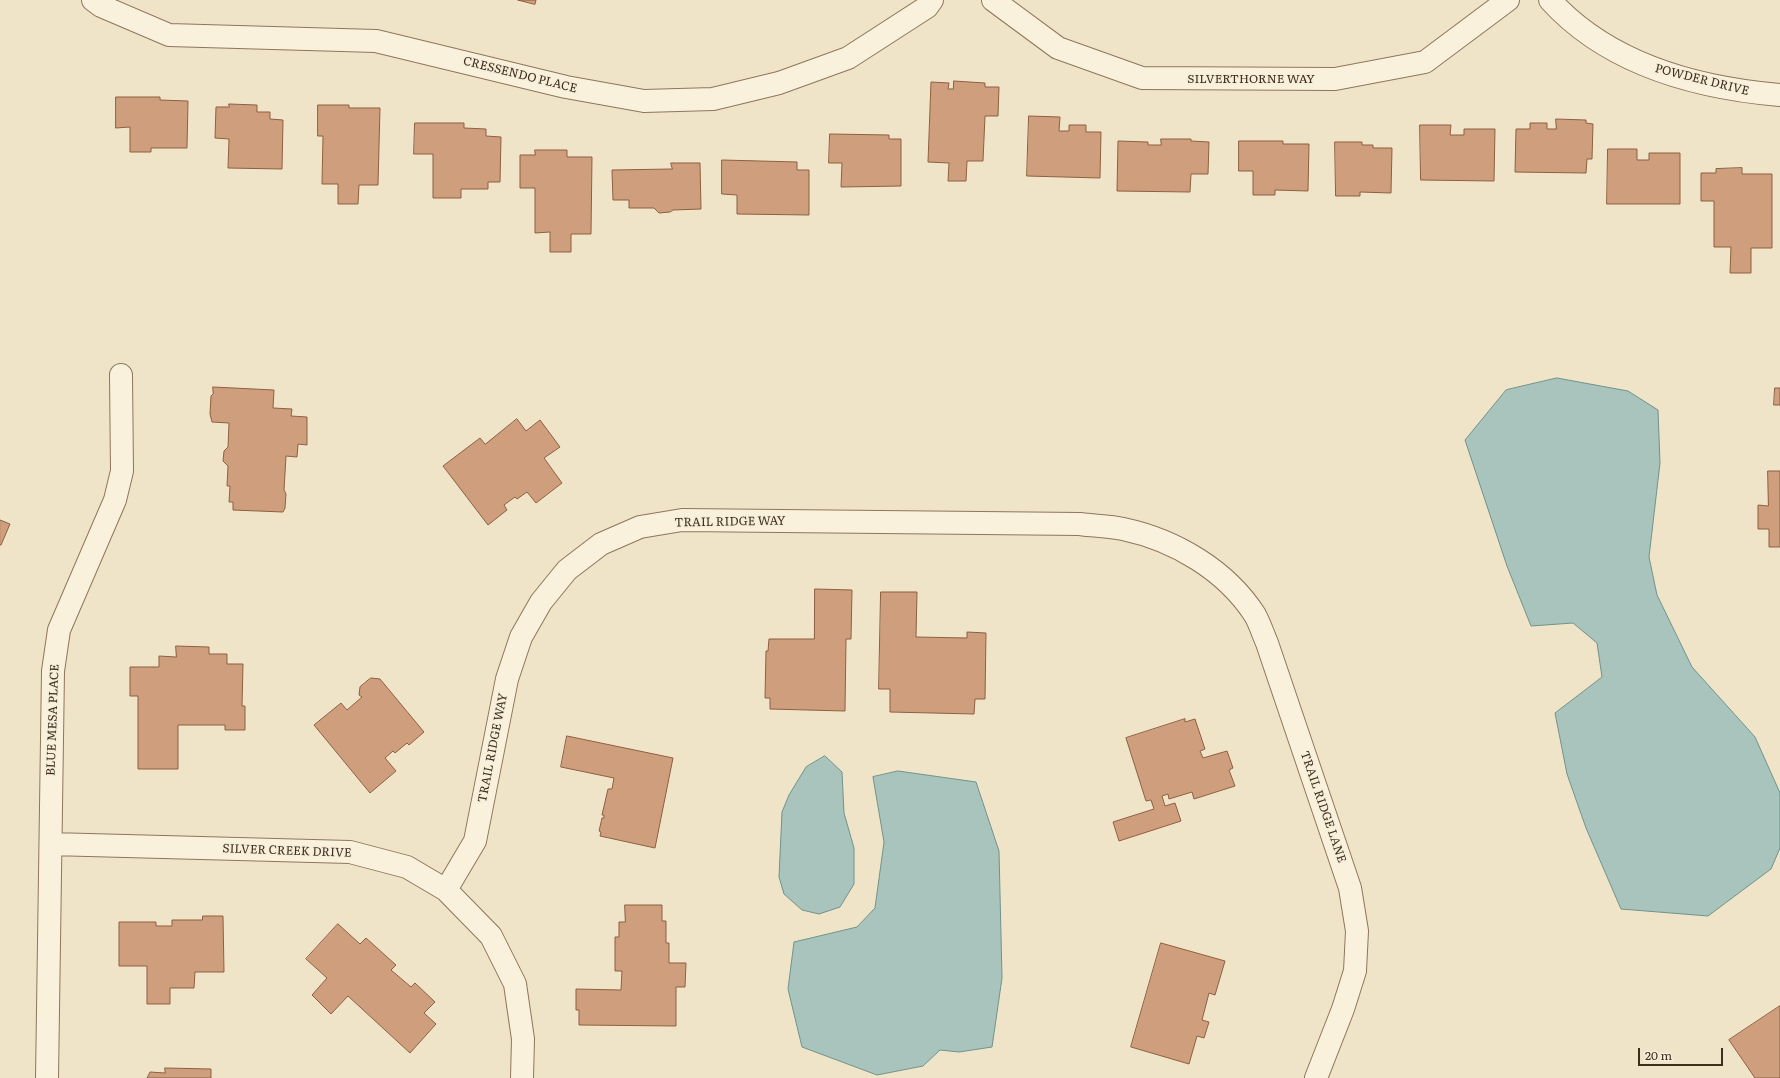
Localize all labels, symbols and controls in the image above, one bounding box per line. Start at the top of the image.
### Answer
street label: CRESSENDO PLACE [462,54,578,96]
street label: POWDER DRIVE [1653,61,1751,99]
street label: SILVERTHORNE WAY [1187,72,1315,86]
street label: TRAIL RIDGE WAY [674,514,786,530]
street label: BLUE MESA PLACE [44,664,62,776]
street label: TRAIL RIDGE WAY [475,692,511,804]
street label: TRAIL RIDGE LANE [1297,749,1349,865]
street label: SILVER CREEK DRIVE [222,842,352,860]
scale bar [1640,1040,1725,1066]
text: 20 m [1645,1046,1672,1064]

